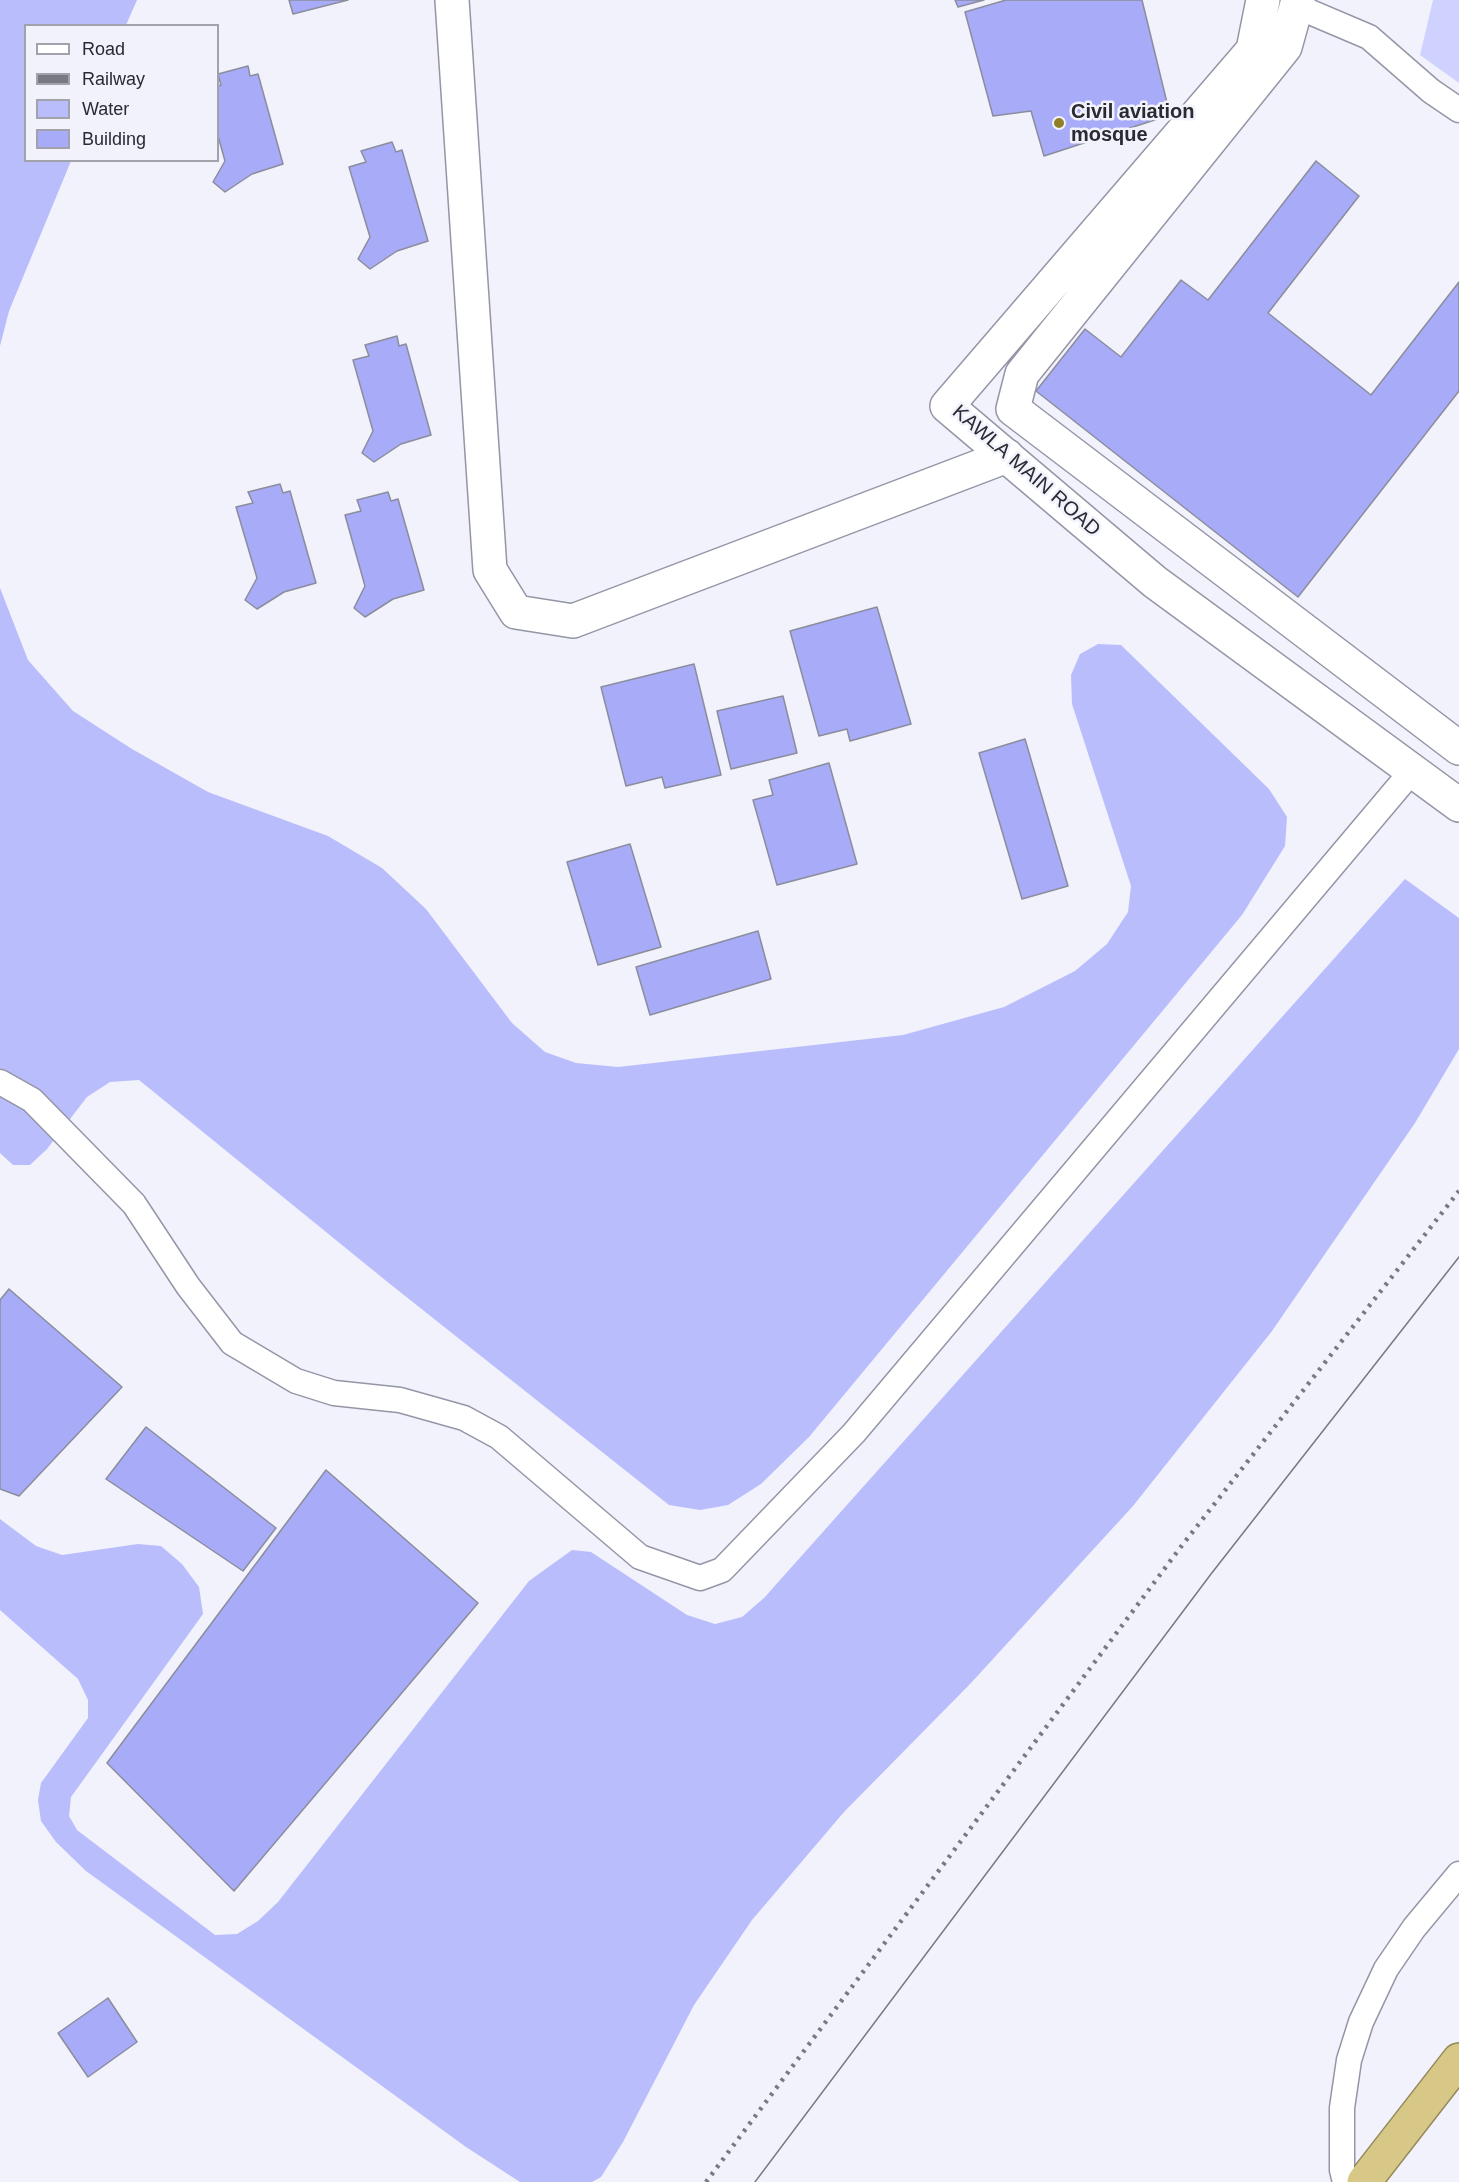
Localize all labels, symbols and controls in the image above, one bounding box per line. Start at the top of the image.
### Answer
legend [24,24,219,162]
text: Road [82,39,125,59]
text: Railway [82,69,145,89]
text: Water [82,99,129,119]
place label: Civil aviation mosque [1071,100,1194,147]
marker: Civil aviation mosque [1052,116,1066,130]
text: Building [82,129,146,149]
street label: KAWLA MAIN ROAD [947,400,1105,542]

